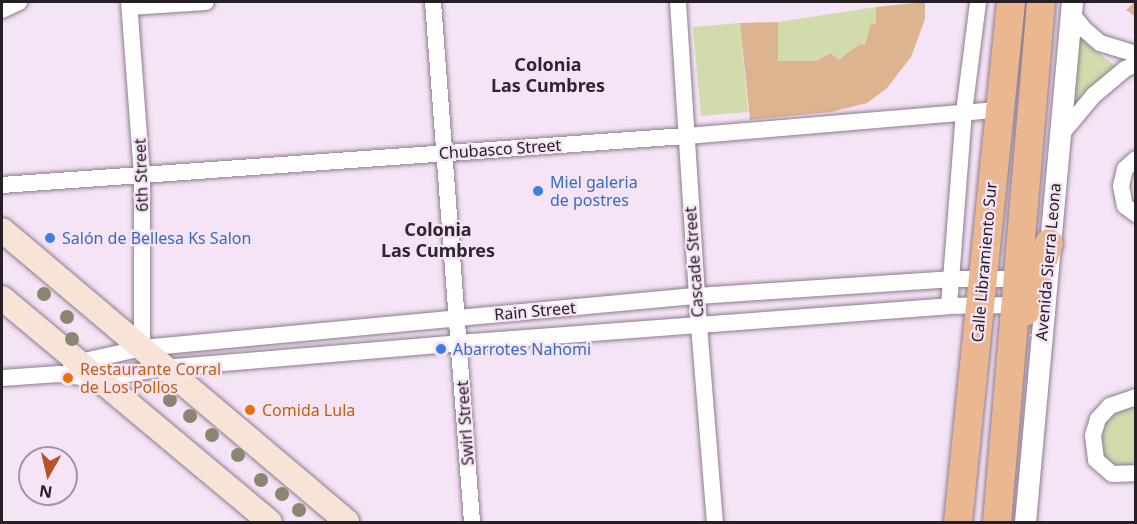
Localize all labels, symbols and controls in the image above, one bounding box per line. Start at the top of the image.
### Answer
district label: Colonia Las Cumbres [491,54,605,97]
street label: Chubasco Street [438,135,562,163]
street label: 6th Street [130,138,152,212]
place label: Miel galeria de postres [550,172,638,210]
street label: Calle Libramiento Sur [967,181,1001,343]
street label: Avenida Sierra Leona [1032,182,1064,342]
marker: Miel galeria de postres [531,184,545,198]
street label: Cascade Street [681,206,707,318]
district label: Colonia Las Cumbres [381,219,495,262]
place label: Salón de Bellesa Ks Salon [62,228,251,248]
marker: Salón de Bellesa Ks Salon [43,231,57,245]
street label: Rain Street [493,298,577,324]
place label: Abarrotes Nahomi [453,339,591,359]
marker: Abarrotes Nahomi [434,342,448,356]
place label: Restaurante Corral de Los Pollos [80,359,221,397]
marker: Restaurante Corral de Los Pollos [61,371,75,385]
street label: Swirl Street [452,380,478,466]
place label: Comida Lula [262,400,355,420]
marker: Comida Lula [243,403,257,417]
north arrow [18,446,78,506]
text: N [38,480,54,504]

